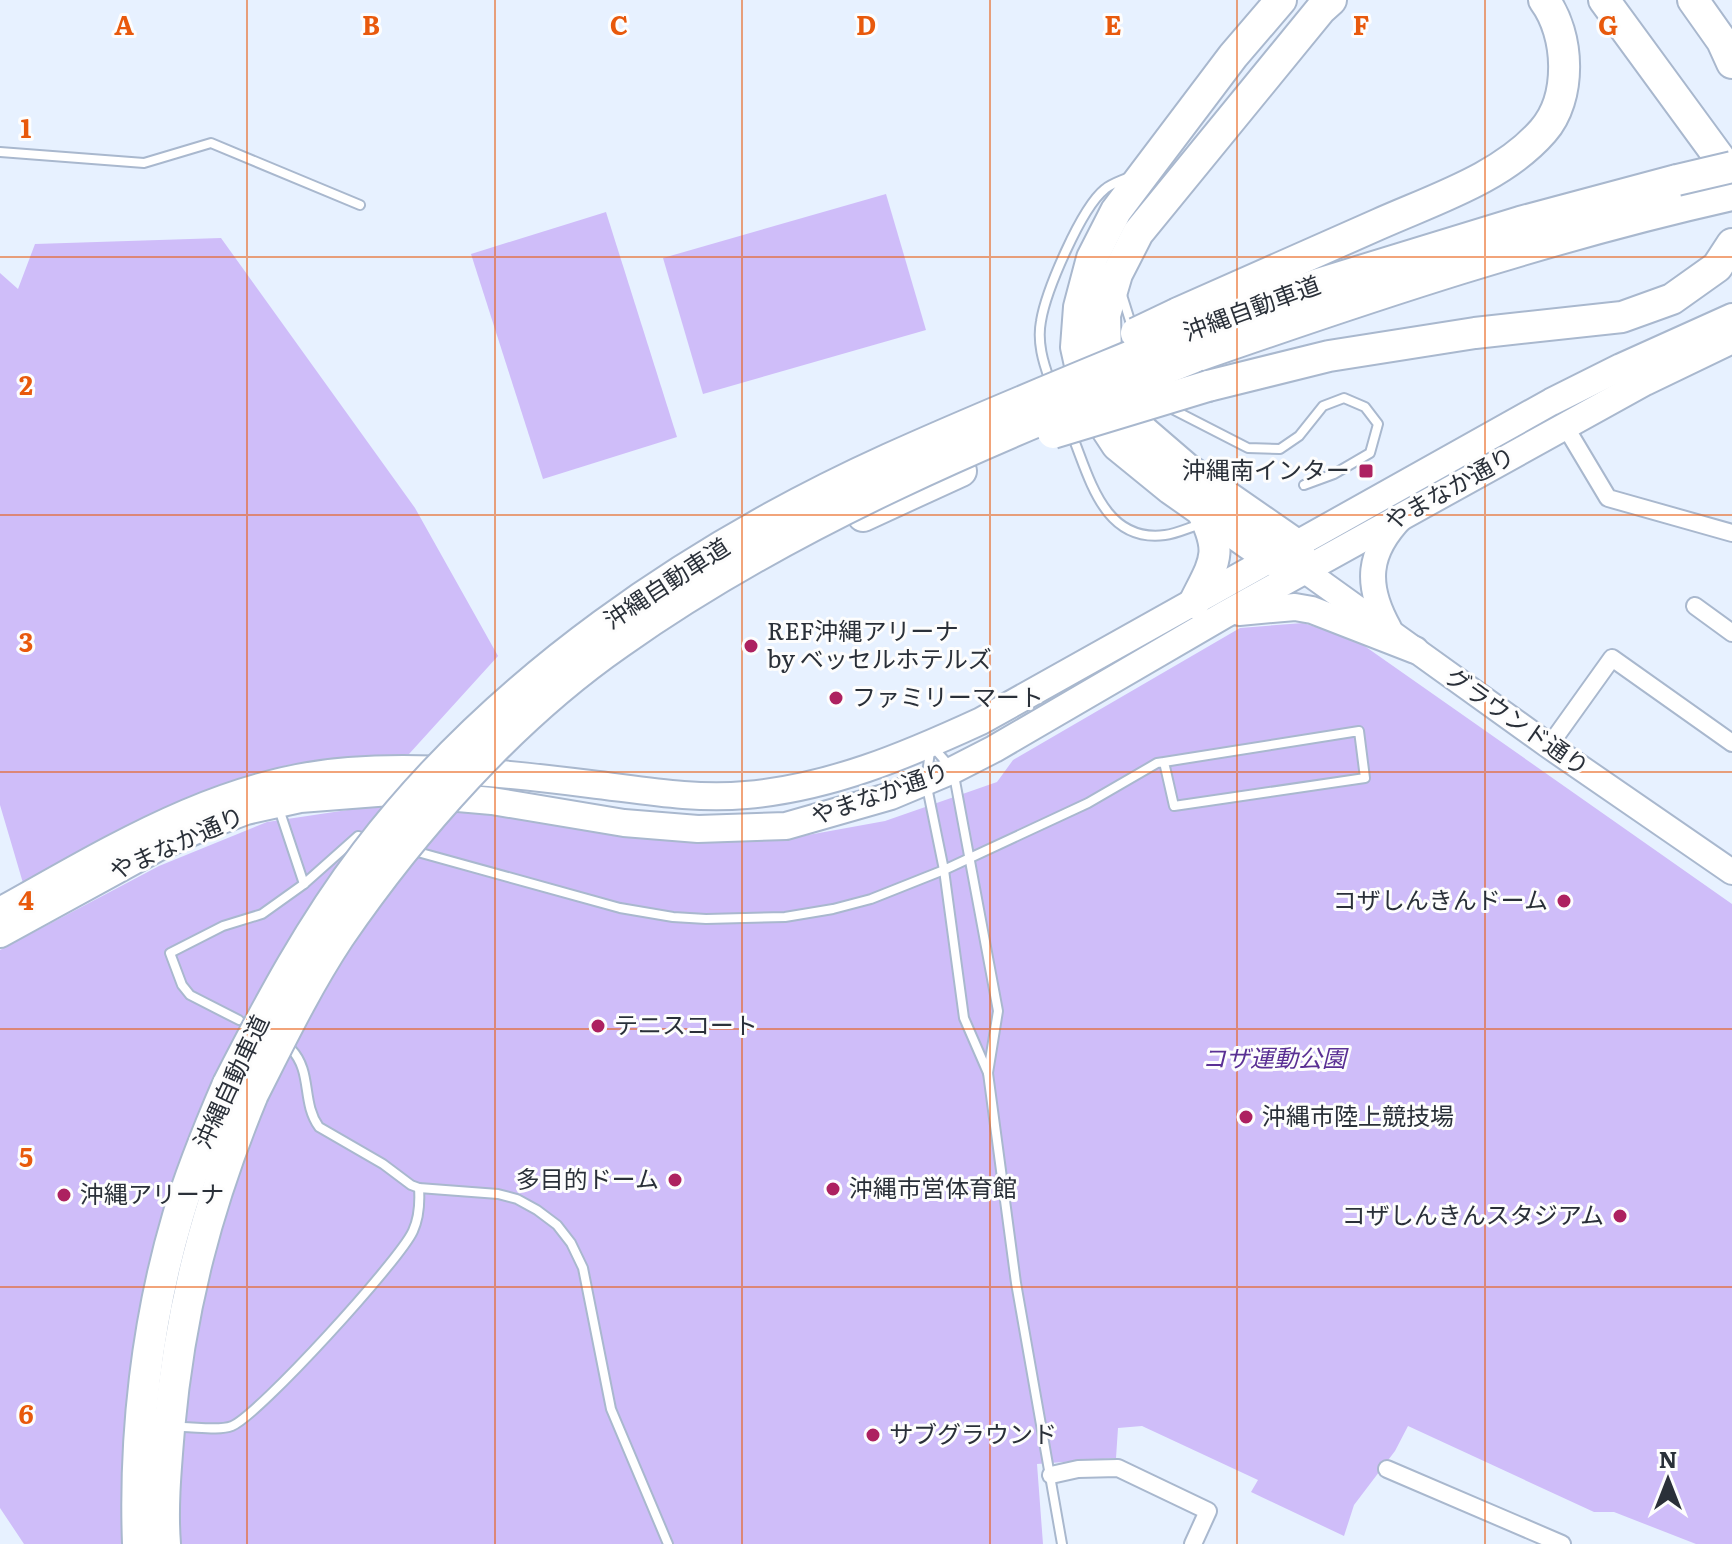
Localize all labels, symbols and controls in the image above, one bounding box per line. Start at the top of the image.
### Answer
text: A [114,4,134,43]
text: B [362,4,380,43]
text: C [610,4,628,43]
text: D [856,4,876,43]
text: E [1104,4,1122,43]
text: F [1353,4,1369,43]
text: G [1598,4,1618,43]
text: 1 [21,107,32,146]
street label: 沖縄自動車道 [1178,266,1325,348]
text: 2 [19,364,33,403]
street label: やまなか通り [1377,437,1520,537]
place label: 沖縄南インター [1182,451,1350,486]
marker: 沖縄南インター [1357,462,1375,480]
street label: 沖縄自動車道 [596,528,736,636]
place label: REF沖縄アリーナ by ベッセルホテルズ [767,612,992,675]
text: 3 [19,621,33,660]
marker: REF沖縄アリーナ by ベッセルホテルズ [742,637,760,655]
street label: グラウンド通り [1440,657,1597,782]
place label: ファミリーマート [852,678,1044,713]
marker: ファミリーマート [827,689,845,707]
street label: やまなか通り [805,752,953,832]
street label: やまなか通り [103,796,249,887]
text: 4 [18,879,34,918]
place label: コザしんきんドーム [1333,881,1548,916]
marker: コザしんきんドーム [1555,892,1573,910]
place label: テニスコート [614,1006,758,1041]
street label: 沖縄自動車道 [183,1008,276,1154]
marker: テニスコート [589,1017,607,1035]
park label: コザ運動公園 [1202,1039,1349,1074]
place label: 沖縄市陸上競技場 [1262,1097,1454,1132]
marker: 沖縄市陸上競技場 [1237,1108,1255,1126]
text: 5 [19,1136,33,1175]
place label: 多目的ドーム [516,1160,659,1195]
place label: 沖縄市営体育館 [849,1169,1017,1204]
marker: 多目的ドーム [666,1171,684,1189]
place label: 沖縄アリーナ [80,1175,224,1210]
marker: 沖縄市営体育館 [824,1180,842,1198]
marker: 沖縄アリーナ [55,1186,73,1204]
place label: コザしんきんスタジアム [1342,1196,1604,1231]
marker: コザしんきんスタジアム [1611,1207,1629,1225]
text: 6 [18,1393,34,1432]
place label: サブグラウンド [889,1415,1057,1450]
marker: サブグラウンド [864,1426,882,1444]
north arrow [1628,1440,1708,1520]
text: N [1659,1442,1677,1475]

